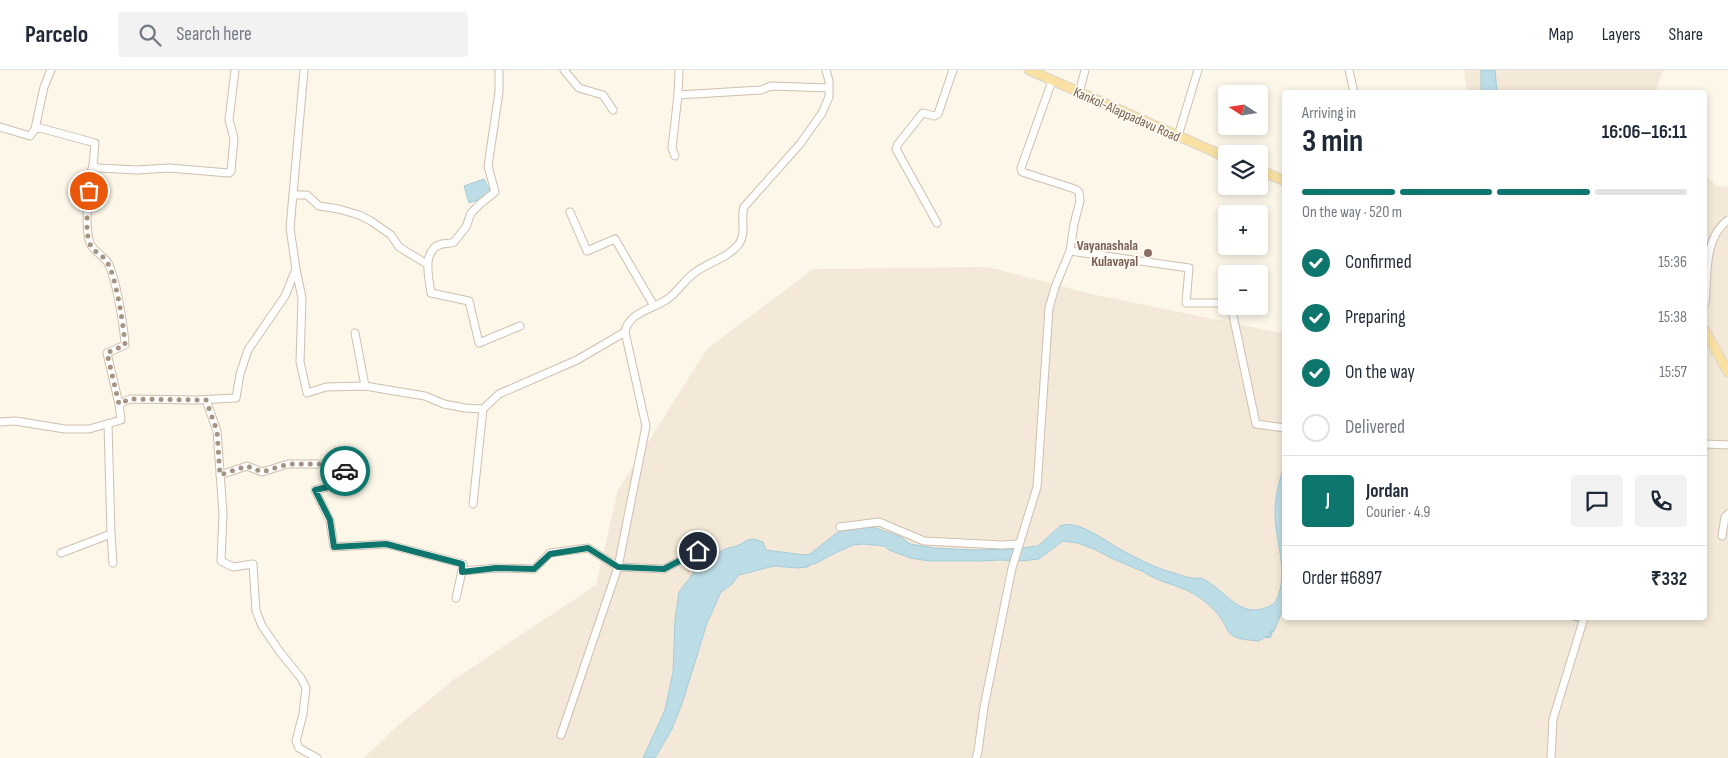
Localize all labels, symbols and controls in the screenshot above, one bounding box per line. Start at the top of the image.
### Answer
search box [118,12,468,57]
text: Parcelo [25,20,88,49]
icon: search [136,21,164,49]
text: Search here [176,23,252,46]
text: Map [1549,24,1574,45]
text: Layers [1602,24,1641,45]
text: Share [1669,24,1703,45]
street label: Kankol-Alappadavu Road [1071,83,1183,146]
north arrow [1218,85,1268,135]
map controls [1218,85,1268,315]
text: Arriving in [1302,104,1356,123]
text: 16:06–16:11 [1602,121,1687,144]
text: 3 min [1302,122,1363,161]
button: layers [1218,145,1268,195]
pin [68,170,110,212]
icon: bag [75,177,103,205]
text: On the way · 520 m [1302,203,1402,222]
button: + [1218,205,1268,255]
place label: Vayanashala Kulavayal [1077,237,1138,270]
marker: Vayanashala Kulavayal [1142,247,1154,259]
icon: check [1302,249,1330,277]
text: Confirmed [1345,251,1412,274]
text: 15:36 [1658,253,1687,272]
button: − [1218,265,1268,315]
icon: check [1302,304,1330,332]
text: Preparing [1345,306,1406,329]
text: 15:38 [1658,308,1687,327]
icon: check [1302,359,1330,387]
text: On the way [1345,361,1415,384]
text: 15:57 [1659,363,1687,382]
text: Delivered [1345,416,1405,439]
courier [320,446,370,496]
icon: car [331,457,359,485]
button: chat [1571,475,1623,527]
button: phone [1635,475,1687,527]
text: Jordan [1366,480,1409,503]
text: J [1326,489,1330,512]
text: Courier · 4.9 [1366,503,1430,522]
pin [677,530,719,572]
icon: home [684,537,712,565]
text: Order #6897 [1302,567,1382,590]
text: ₹332 [1651,568,1687,591]

